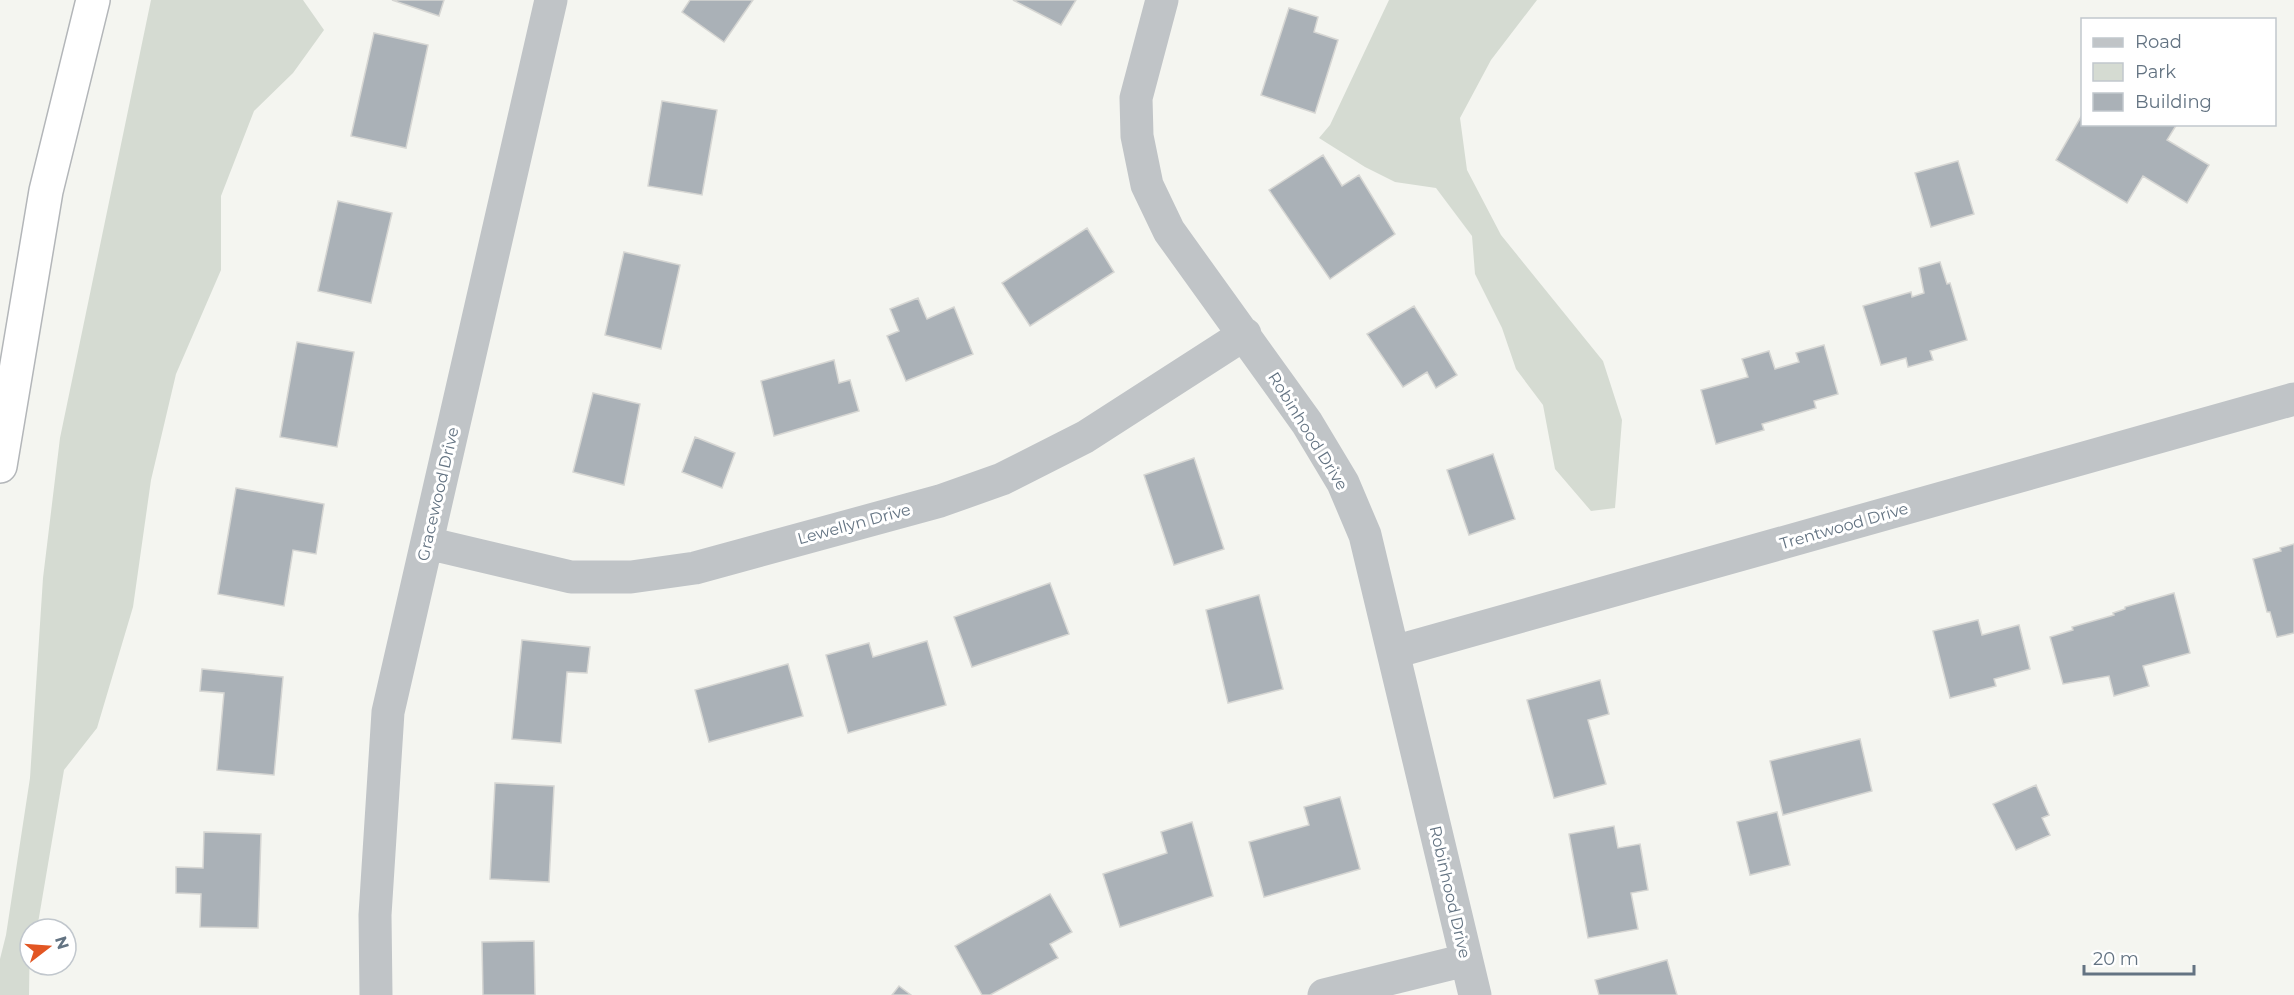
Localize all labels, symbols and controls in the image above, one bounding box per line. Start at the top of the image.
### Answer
legend [2081,18,2276,126]
text: Road [2135,31,2182,53]
text: Park [2135,61,2176,83]
text: Building [2135,91,2212,113]
street label: Robinhood Drive [1264,369,1352,493]
street label: Gracewood Drive [413,425,463,563]
street label: Trentwood Drive [1778,499,1910,553]
street label: Lewellyn Drive [795,500,913,548]
street label: Robinhood Drive [1426,824,1474,960]
north arrow [18,917,78,977]
text: N [51,934,73,952]
scale bar [2084,938,2194,976]
text: 20 m [2093,948,2139,970]

